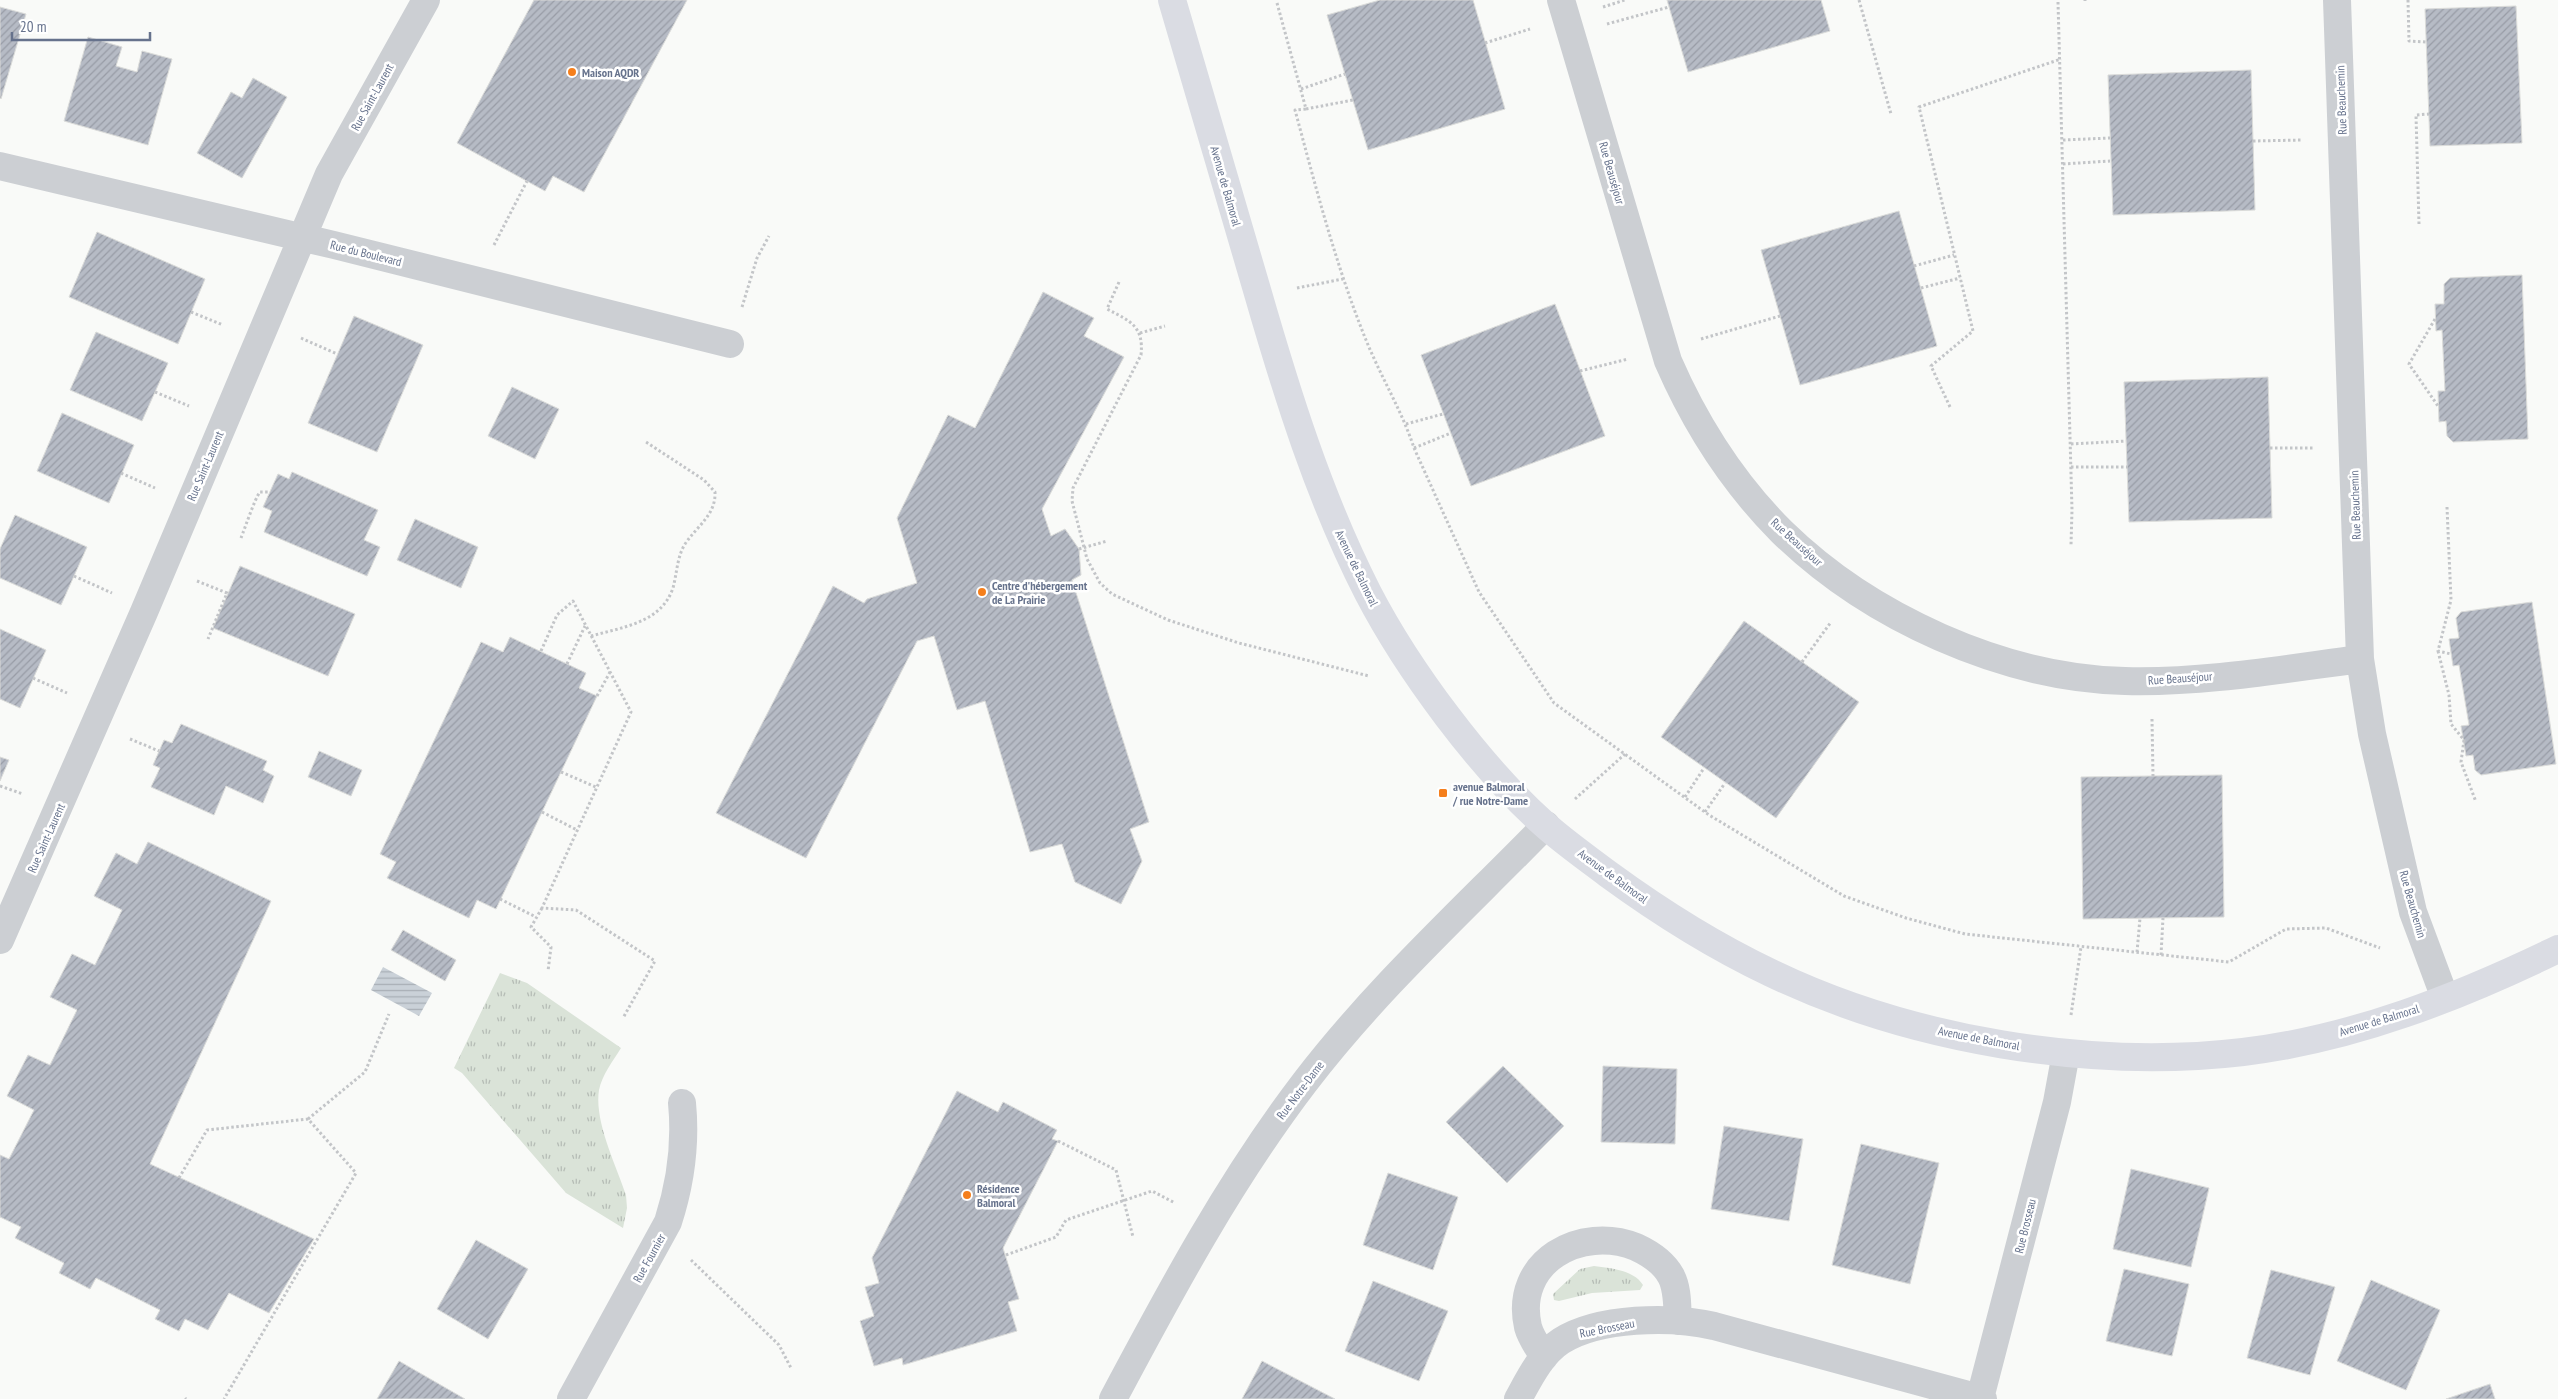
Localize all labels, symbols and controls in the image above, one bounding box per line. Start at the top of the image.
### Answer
scale bar [12,10,150,42]
text: 20 m [20,17,46,36]
street label: Rue Saint-Laurent [347,60,397,133]
place label: Maison AQDR [582,65,639,80]
street label: Rue Beauchemin [2332,65,2350,135]
marker: Maison AQDR [566,66,578,78]
street label: Rue Beauséjour [1596,140,1628,207]
street label: Avenue de Balmoral [1207,144,1245,228]
street label: Rue du Boulevard [329,237,403,269]
street label: Rue Saint-Laurent [184,428,227,503]
street label: Rue Beauchemin [2346,470,2364,540]
street label: Rue Beauséjour [1768,515,1826,570]
street label: Avenue de Balmoral [1332,528,1382,609]
place label: Centre d'hébergement de La Prairie [992,578,1088,607]
marker: Centre d'hébergement de La Prairie [976,586,988,598]
street label: Rue Beauséjour [2147,668,2213,688]
place label: avenue Balmoral / rue Notre-Dame [1452,779,1528,808]
marker: avenue Balmoral / rue Notre-Dame [1437,787,1449,799]
street label: Rue Saint-Laurent [24,800,68,875]
street label: Avenue de Balmoral [1575,846,1651,906]
street label: Rue Beauchemin [2396,869,2430,939]
street label: Avenue de Balmoral [2337,1001,2421,1039]
street label: Avenue de Balmoral [1937,1023,2021,1053]
street label: Rue Notre-Dame [1273,1058,1327,1122]
place label: Résidence Balmoral [977,1181,1020,1210]
marker: Résidence Balmoral [961,1189,973,1201]
street label: Rue Brosseau [2011,1197,2039,1255]
street label: Rue Fournier [630,1230,669,1285]
street label: Rue Brosseau [1578,1315,1636,1341]

